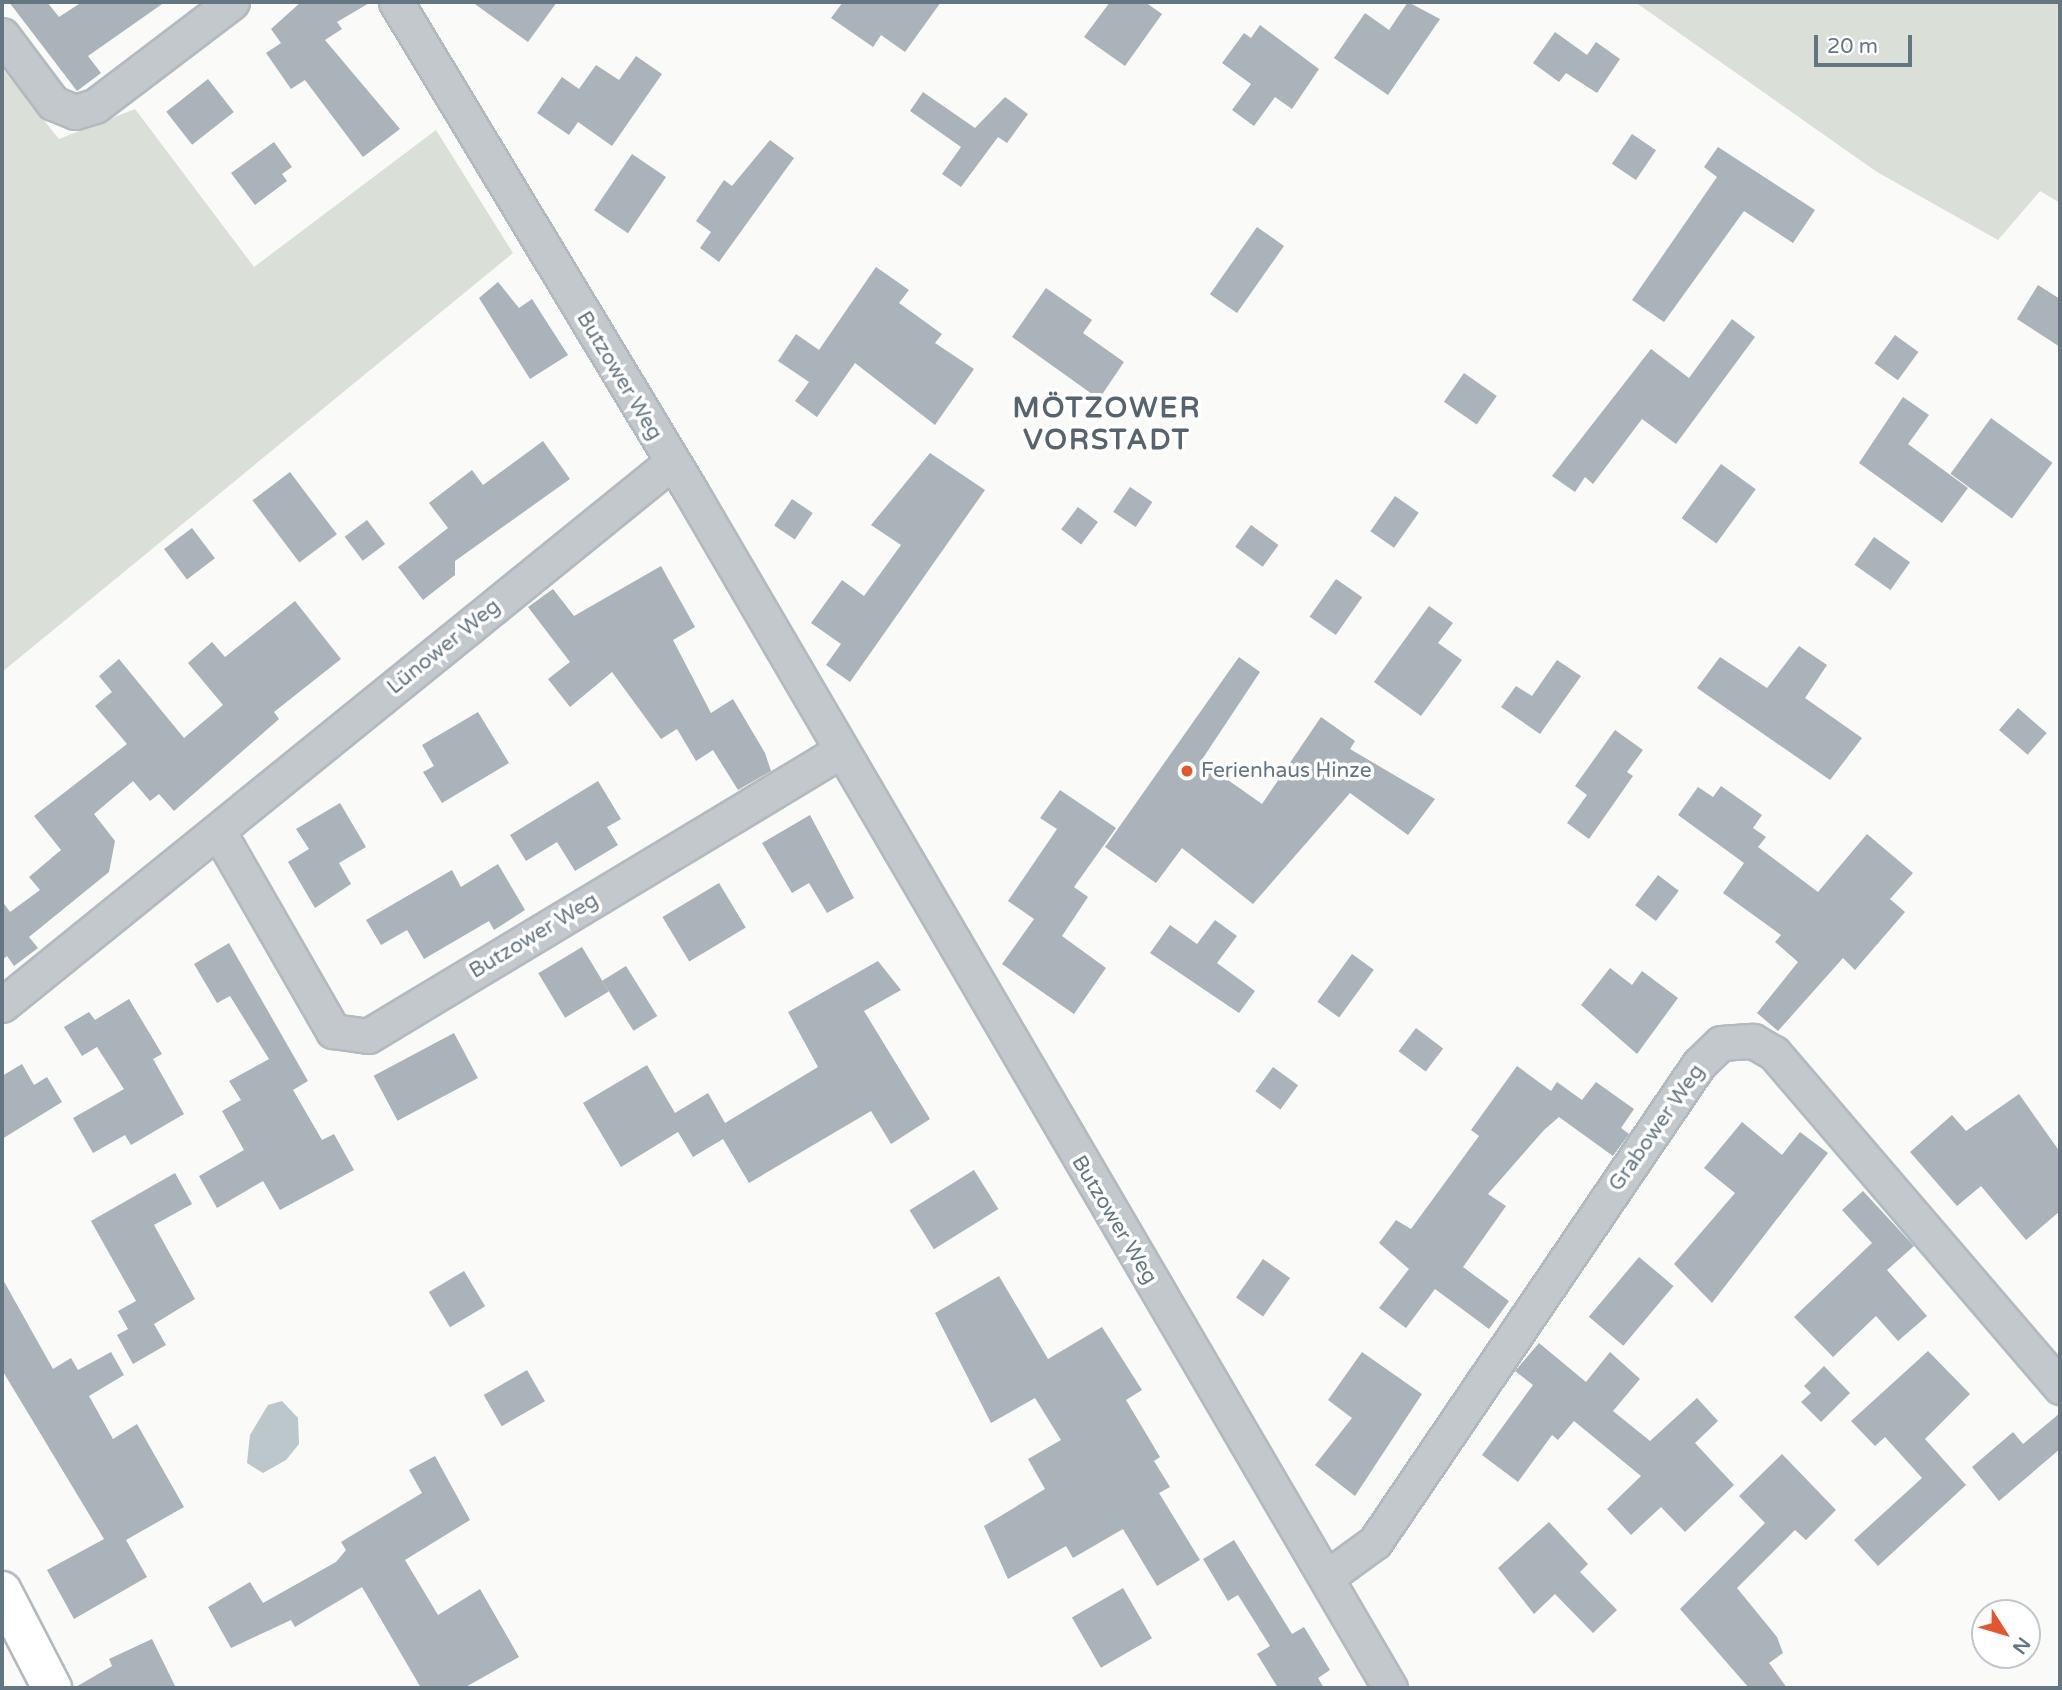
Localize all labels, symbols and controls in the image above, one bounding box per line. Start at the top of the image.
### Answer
scale bar [1817,21,1915,65]
text: 20 m [1827,34,1878,59]
street label: Butzower Weg [571,307,667,445]
district label: MÖTZOWER VORSTADT [1014,391,1200,457]
street label: Lünower Weg [383,594,505,700]
place label: Ferienhaus Hinze [1201,758,1372,784]
marker: Ferienhaus Hinze [1179,763,1195,779]
street label: Butzower Weg [465,888,603,984]
street label: Grabower Weg [1604,1060,1710,1196]
street label: Butzower Weg [1066,1151,1162,1289]
north arrow [1971,1599,2041,1669]
text: N [2008,1633,2035,1658]

